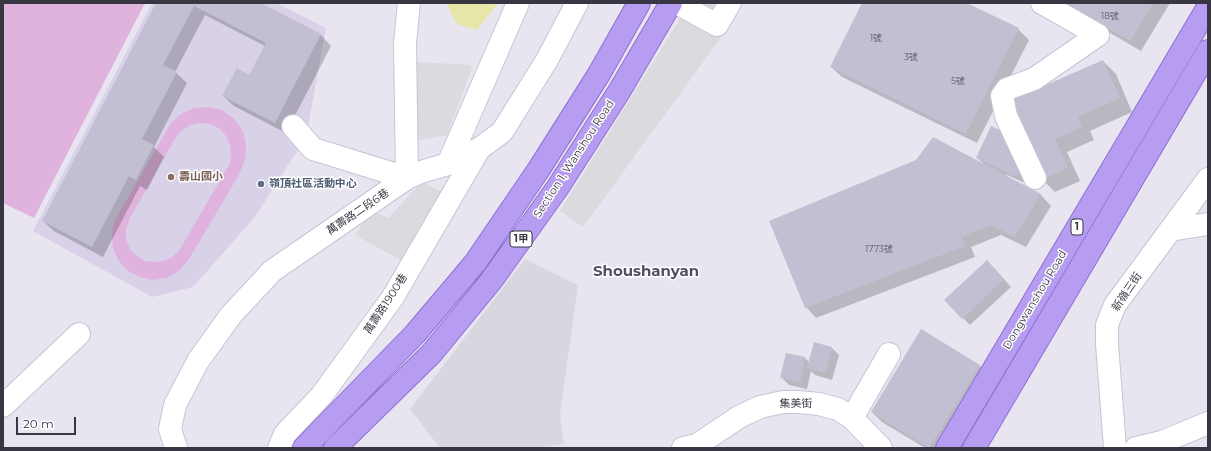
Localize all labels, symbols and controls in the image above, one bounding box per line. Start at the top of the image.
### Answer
house number: 18號 [1101,11,1119,21]
house number: 1號 [870,33,882,43]
house number: 3號 [904,52,918,62]
house number: 5號 [951,76,965,86]
street label: Section 1, Wanshou Road [531,98,617,220]
place label: 壽山國小 [179,170,223,184]
marker: 壽山國小 [166,172,176,182]
place label: 嶺頂社區活動中心 [269,177,357,191]
marker: 嶺頂社區活動中心 [256,179,266,189]
street label: 萬壽路二段6巷 [324,186,392,238]
road number: 1 [1071,219,1083,235]
road number: 1甲 [510,231,532,247]
house number: 1773號 [865,244,893,254]
street label: Dongwanshou Road [1000,248,1070,352]
district label: Shoushanyan [593,263,699,281]
street label: 新嶺三街 [1109,270,1145,314]
street label: 萬壽路1900巷 [362,271,410,337]
street label: 集美街 [779,397,813,411]
scale bar [18,409,78,435]
text: 20 m [23,416,54,431]

